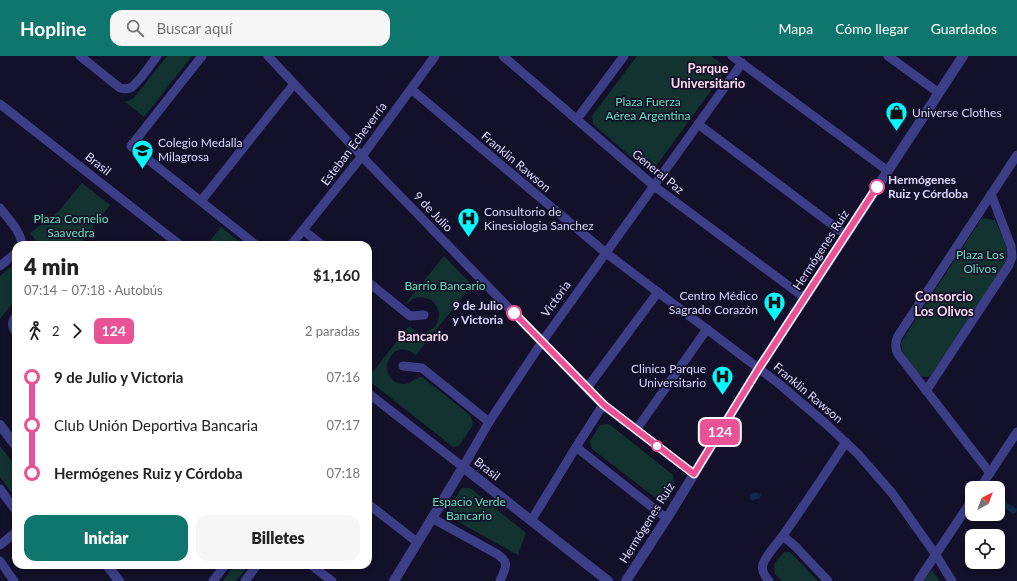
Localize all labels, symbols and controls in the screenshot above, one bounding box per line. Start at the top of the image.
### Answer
search box [110,10,390,46]
text: Hopline [20,17,86,40]
icon: search [124,17,146,39]
text: Buscar aquí [156,19,232,37]
text: Mapa [779,20,813,37]
text: Cómo llegar [835,20,909,37]
text: Guardados [931,20,997,37]
district label: Parque Universitario [671,60,746,91]
park label: Plaza Fuerza Aérea Argentina [606,94,690,123]
street label: Esteban Echeverría [317,99,390,188]
shop icon: Universe Clothes [884,100,910,133]
place label: Universe Clothes [912,105,1002,120]
street label: Franklin Rawson [478,128,554,195]
place label: Colegio Medalla Milagrosa [158,135,243,164]
school or university icon: Colegio Medalla Milagrosa [130,137,156,170]
street label: General Paz [629,146,688,198]
street label: Brasil [82,149,114,178]
place label: Hermógenes Ruiz y Córdoba [888,172,968,201]
marker: Hermógenes Ruiz y Córdoba [869,179,885,195]
street label: 9 de Julio [411,188,456,235]
place label: Consultorio de Kinesiologia Sanchez [484,204,594,233]
hospital icon: Consultorio de Kinesiologia Sanchez [456,206,482,239]
street label: Hermógenes Ruiz [789,206,852,293]
park label: Plaza Cornelio Saavedra [33,211,109,240]
park label: Plaza Los Olivos [956,247,1004,276]
text: 4 min [24,253,79,280]
text: $1,160 [313,266,360,284]
park label: Barrio Bancario [404,278,486,293]
street label: Victoria [537,278,574,320]
text: 07:14 – 07:18 · Autobús [24,282,163,298]
place label: Centro Médico Sagrado Corazón [669,288,758,317]
district label: Consorcio Los Olivos [914,288,974,319]
hospital icon: Centro Médico Sagrado Corazón [761,290,787,323]
place label: 9 de Julio y Victoria [452,298,503,327]
marker: 9 de Julio y Victoria [506,305,522,321]
icon: walk [24,320,46,342]
icon: forward [66,320,88,342]
text: 124 [102,322,126,339]
text: 2 [52,323,60,339]
text: 2 paradas [305,323,360,339]
district label: Bancario [398,328,449,344]
street label: Franklin Rawson [770,359,846,426]
place label: Clinica Parque Universitario [631,361,706,390]
hospital icon: Clinica Parque Universitario [709,363,735,396]
text: 9 de Julio y Victoria [54,368,183,386]
text: 07:16 [327,369,360,385]
text: Club Unión Deportiva Bancaria [54,416,258,434]
text: 07:17 [327,417,360,433]
line badge: 124 [697,419,743,445]
text: 124 [708,423,732,440]
unlabelled marker [651,440,663,452]
street label: Brasil [471,454,503,483]
text: Hermógenes Ruiz y Córdoba [54,464,243,482]
text: 07:18 [327,465,360,481]
street label: Hermógenes Ruiz [616,479,678,566]
north arrow [965,481,1005,521]
map controls [965,481,1005,569]
park label: Espacio Verde Bancario [432,494,506,523]
button: Iniciar [24,515,188,561]
button: Billetes [196,515,360,561]
button: locate [965,529,1005,569]

